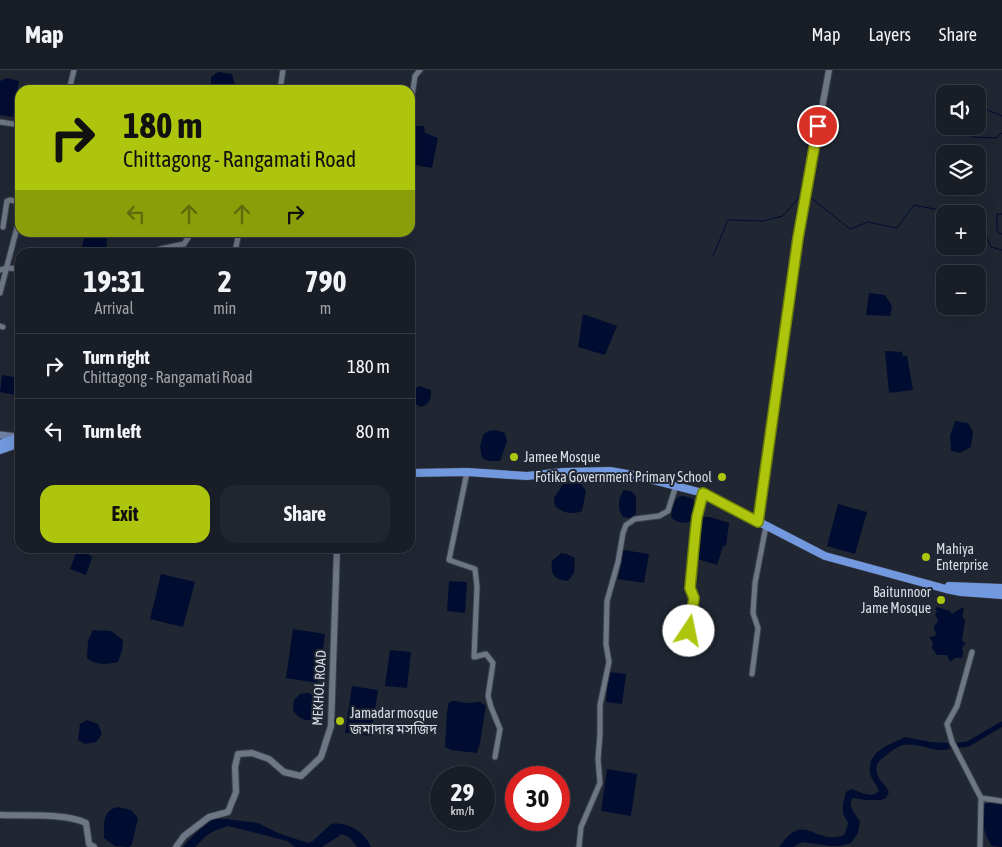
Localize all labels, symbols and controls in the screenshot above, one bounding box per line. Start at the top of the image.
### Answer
text: Map [25,21,64,48]
text: Map [811,24,840,45]
text: Layers [868,24,911,45]
text: Share [939,24,977,45]
map controls [936,85,986,315]
button: sound [936,85,986,135]
icon: right [40,105,105,170]
text: 180 m [123,105,202,145]
pin [797,105,839,147]
icon: arrive [804,112,832,140]
button: layers [936,145,986,195]
text: Chittagong - Rangamati Road [123,146,356,172]
icon: left [122,200,150,228]
icon: ahead [175,200,203,228]
icon: ahead [228,200,256,228]
icon: right [281,200,309,228]
button: + [936,205,986,255]
text: 19:31 [83,264,145,298]
text: 2 [218,264,232,298]
text: 790 [304,264,347,298]
button: − [936,265,986,315]
text: Arrival [95,299,134,317]
text: min [213,299,236,317]
text: m [320,299,331,317]
text: Turn right [83,346,150,368]
icon: right [40,352,68,380]
text: 180 m [347,355,390,377]
text: Chittagong - Rangamati Road [83,368,253,386]
icon: left [40,417,68,445]
text: Turn left [83,420,141,442]
text: 80 m [356,420,390,442]
place label: Jamee Mosque [524,449,600,465]
marker: Jamee Mosque [508,451,520,463]
place label: Fotika Government Primary School [535,469,712,485]
marker: Fotika Government Primary School [716,471,728,483]
button: Exit [40,485,210,543]
button: Share [220,485,390,543]
place label: Mahiya Enterprise [936,541,988,573]
marker: Mahiya Enterprise [920,551,932,563]
place label: Baitunnoor Jame Mosque [861,584,932,616]
marker: Baitunnoor Jame Mosque [935,594,947,606]
position arrow [662,604,714,656]
street label: MEKHOL ROAD [309,650,329,726]
place label: Jamadar mosque জমাদার মসজিদ [349,705,438,737]
marker: Jamadar mosque জমাদার মসজিদ [334,715,346,727]
speed limit sign: 30 [505,766,570,831]
text: 29 [451,778,474,806]
text: km/h [451,804,474,818]

